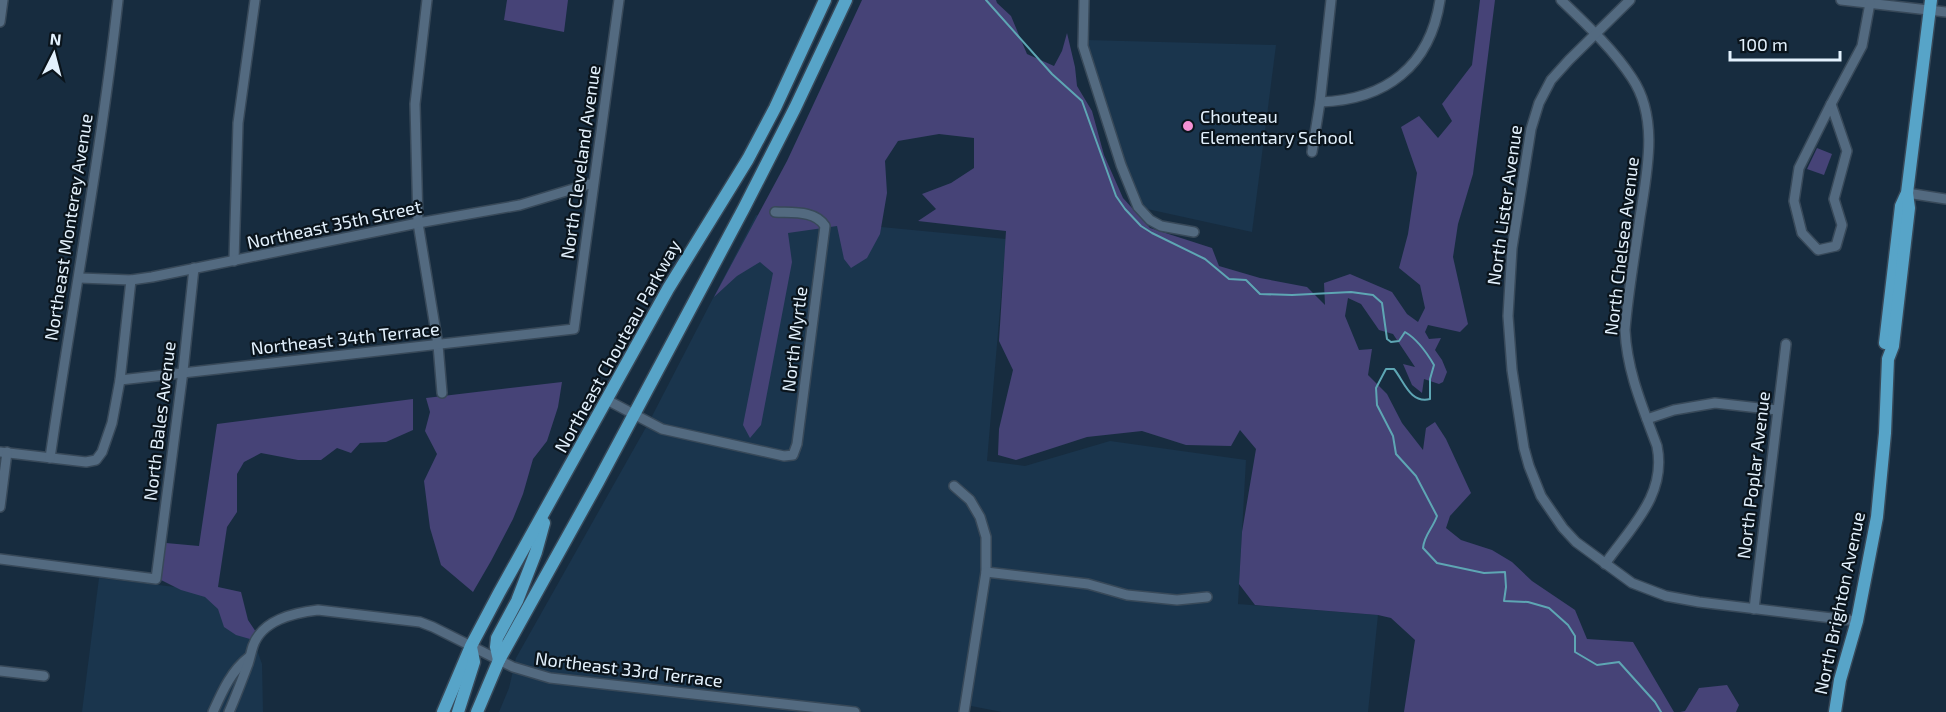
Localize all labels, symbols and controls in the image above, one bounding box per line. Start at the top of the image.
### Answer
north arrow [24,24,84,84]
scale bar [1730,24,1840,62]
text: N [49,29,62,49]
text: 100 m [1739,33,1788,55]
street label: North Cleveland Avenue [555,64,605,260]
place label: Chouteau Elementary School [1200,105,1354,148]
street label: Northeast Monterey Avenue [39,112,97,342]
marker: Chouteau Elementary School [1181,119,1195,133]
street label: North Lister Avenue [1482,123,1526,287]
street label: North Chelsea Avenue [1599,155,1643,337]
street label: Northeast 35th Street [245,195,423,253]
street label: Northeast Chouteau Parkway [549,235,685,456]
street label: North Myrtle [777,285,811,393]
street label: Northeast 34th Terrace [249,317,441,359]
street label: North Bales Avenue [138,340,180,502]
street label: North Poplar Avenue [1732,390,1774,560]
street label: North Brighton Avenue [1809,510,1869,696]
street label: Northeast 33rd Terrace [534,647,724,691]

